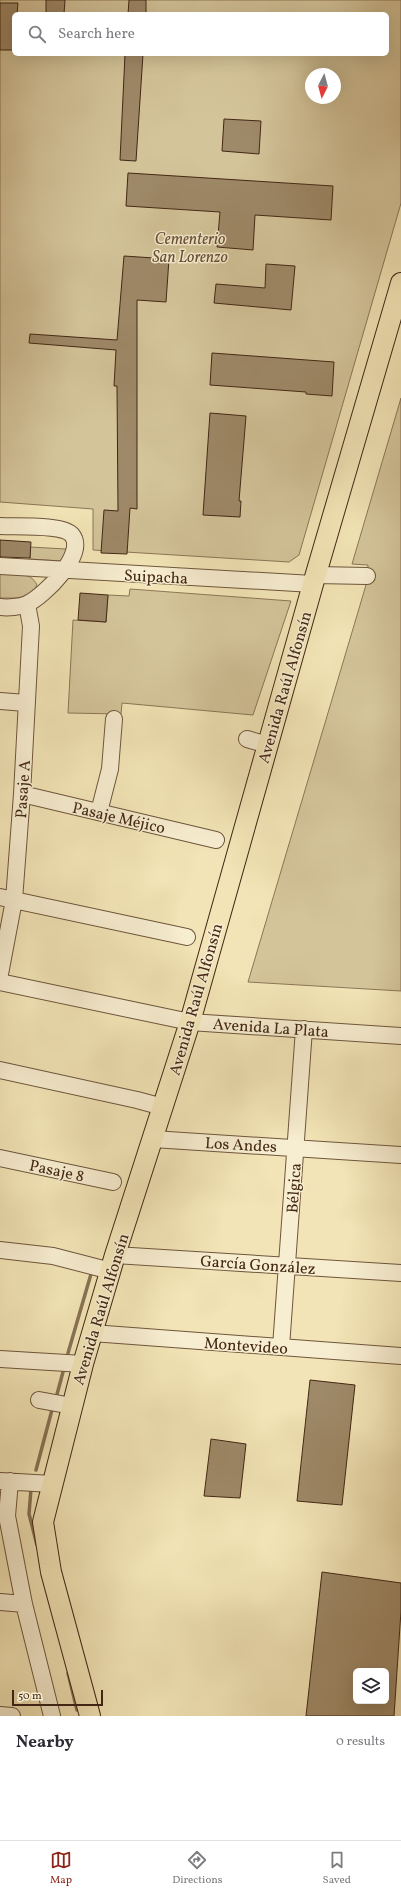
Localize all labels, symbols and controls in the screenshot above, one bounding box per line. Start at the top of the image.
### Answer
search box [12,12,389,56]
icon: search [26,23,48,45]
text: Search here [58,24,135,45]
north arrow [305,68,341,104]
park label: Cementerio San Lorenzo [152,229,228,269]
street label: Suipacha [123,565,188,591]
street label: Avenida Raúl Alfonsín [254,609,318,766]
street label: Pasaje A [11,759,37,819]
street label: Pasaje Méjico [70,798,167,840]
street label: Avenida Raúl Alfonsín [165,921,229,1078]
street label: Avenida La Plata [212,1014,330,1044]
street label: Los Andes [204,1133,277,1159]
street label: Pasaje 8 [27,1155,86,1188]
street label: Bélgica [282,1162,308,1214]
street label: Avenida Raúl Alfonsín [68,1231,135,1388]
street label: García González [199,1251,316,1281]
street label: Montevideo [203,1333,288,1361]
map controls [353,1668,389,1704]
button: layers [353,1668,389,1704]
scale bar [12,1688,103,1707]
text: 50 m [18,1689,42,1704]
text: Nearby [16,1731,74,1754]
text: 0 results [336,1733,385,1751]
tab: Map [50,1849,72,1888]
tab: Directions [172,1849,223,1888]
tab: Saved [323,1849,351,1888]

